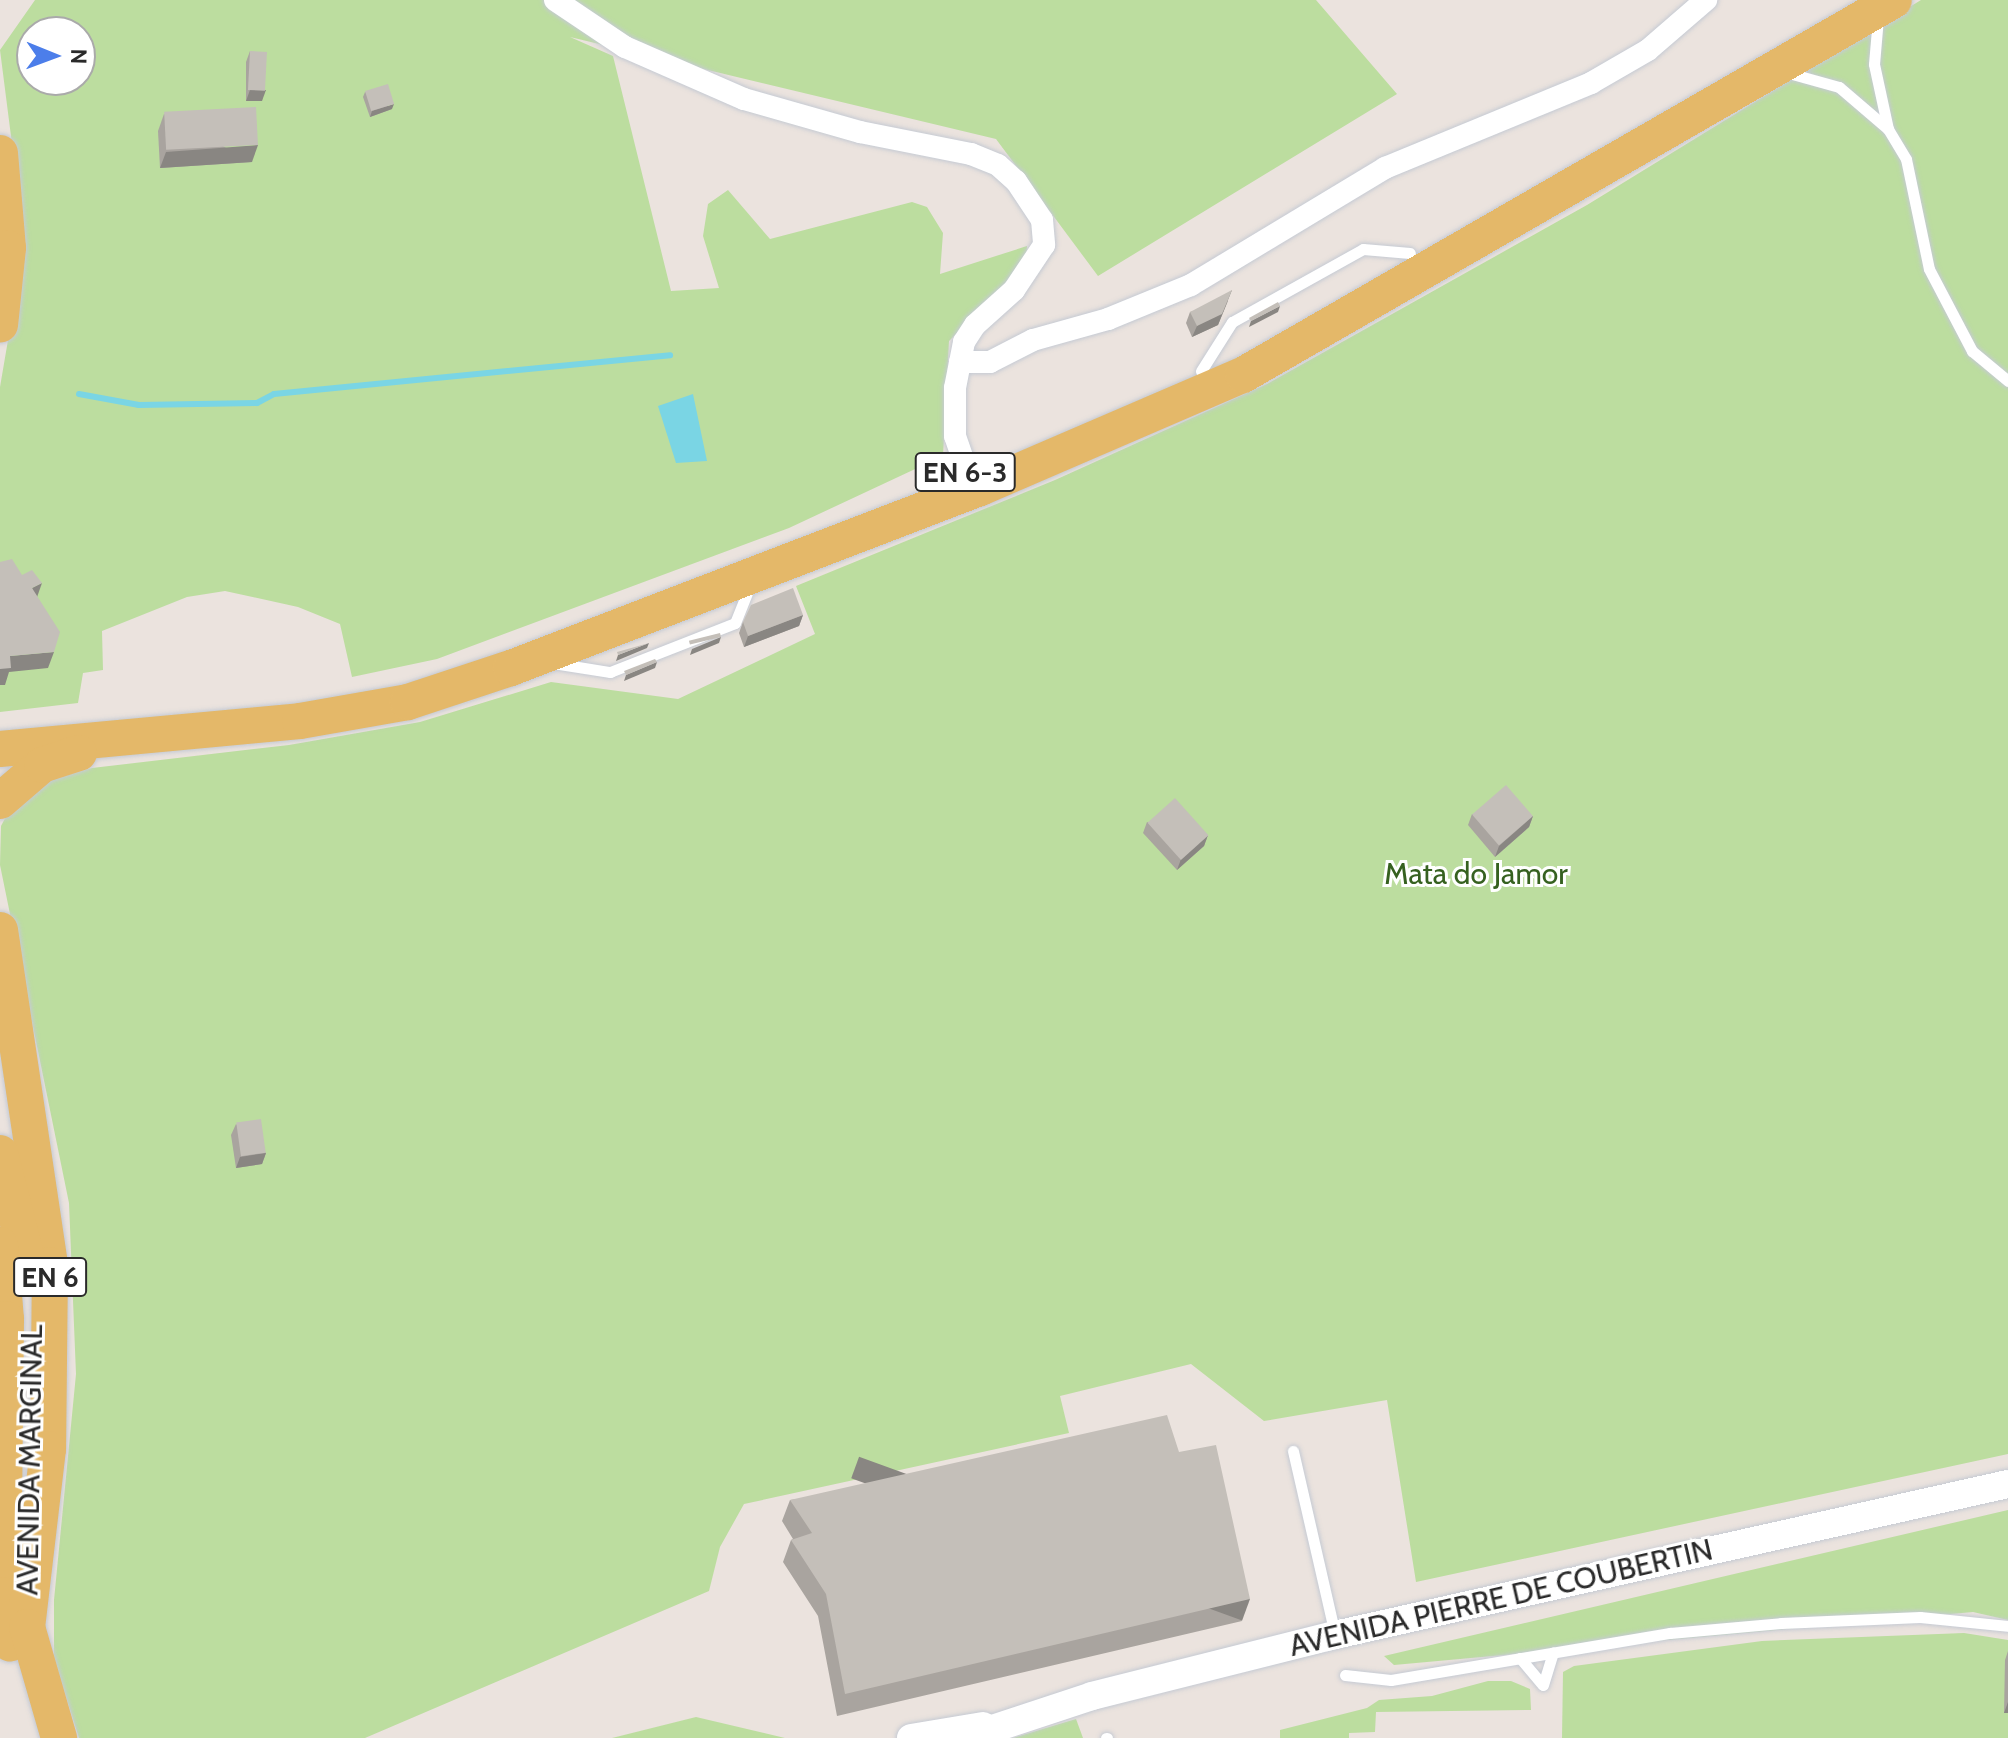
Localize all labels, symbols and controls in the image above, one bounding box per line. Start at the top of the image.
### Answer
north arrow [16,16,96,96]
text: N [65,48,92,64]
road number: EN 6-3 [913,448,1017,496]
park label: Mata do Jamor [1384,856,1568,892]
road number: EN 6 [12,1253,88,1301]
street label: AVENIDA MARGINAL [10,1324,50,1596]
street label: AVENIDA PIERRE DE COUBERTIN [1286,1532,1716,1664]

